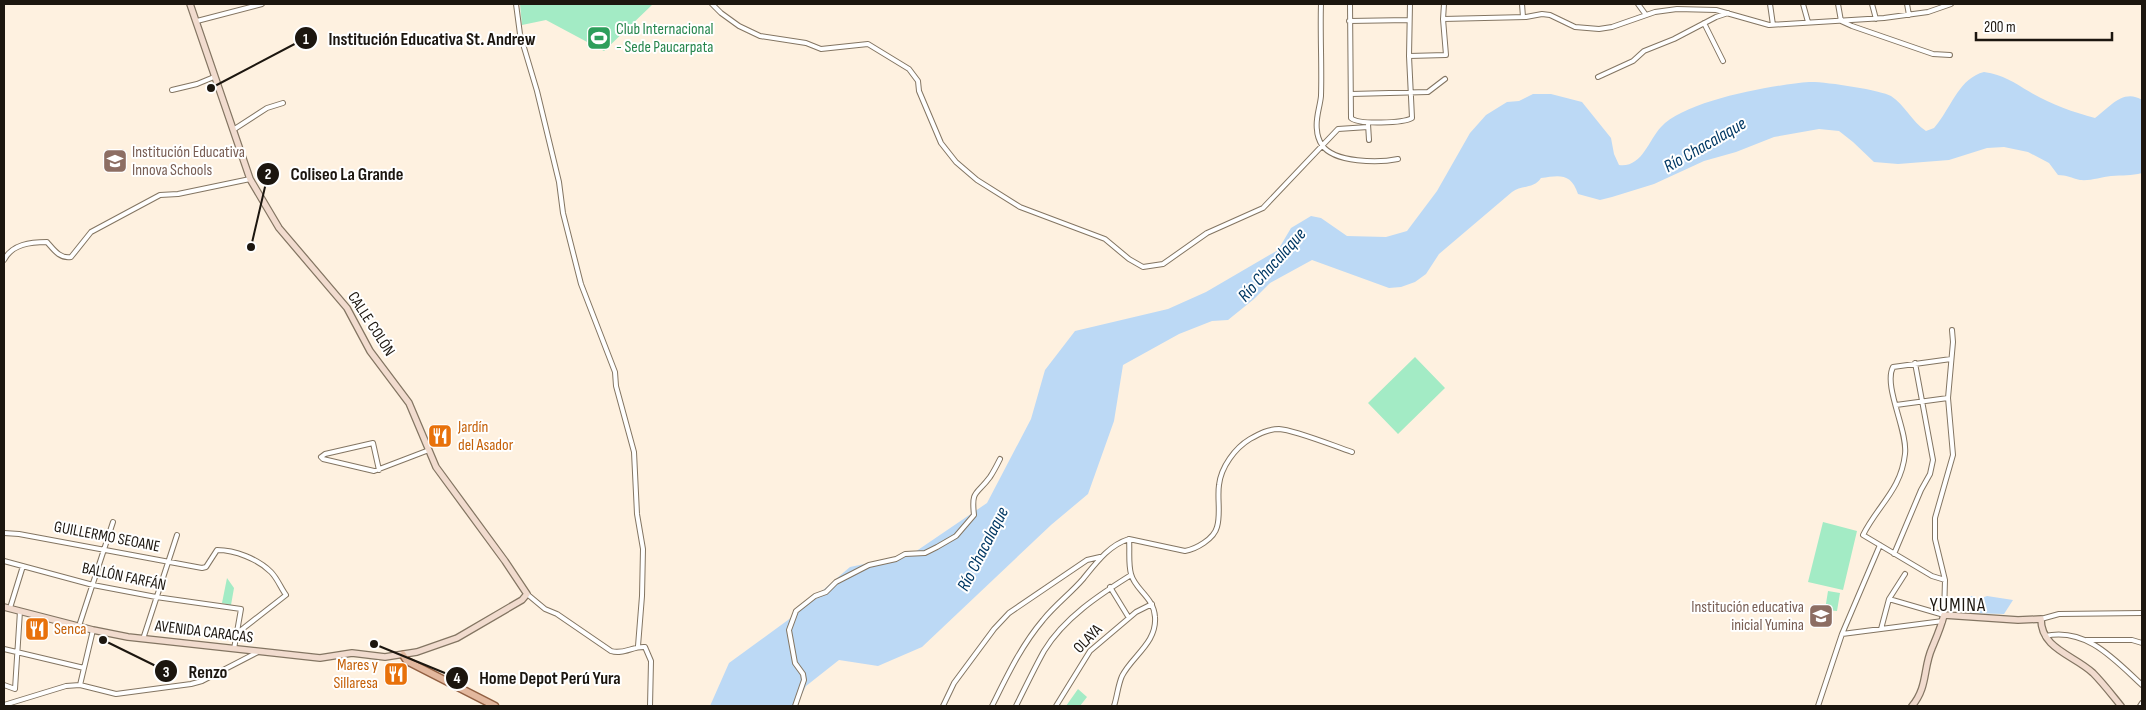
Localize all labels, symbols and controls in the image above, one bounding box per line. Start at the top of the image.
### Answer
scale bar [1976,10,2112,42]
text: 200 m [1984,18,2016,37]
place label: Club Internacional - Sede Paucarpata [616,20,714,57]
callout: Institución Educativa St. Andrew [294,22,546,55]
sports icon: Club Internacional - Sede Paucarpata [586,25,612,51]
text: Institución Educativa St. Andrew [328,29,536,50]
text: 1 [303,30,309,49]
water label: Río Chacalaque [1660,113,1750,177]
place label: Institución Educativa Innova Schools [132,143,245,180]
school or university icon: Institución Educativa Innova Schools [102,148,128,174]
callout: Coliseo La Grande [255,158,413,191]
text: Coliseo La Grande [291,164,403,185]
text: 2 [265,165,271,184]
water label: Río Chacalaque [1234,224,1310,306]
street label: CALLE COLÓN [343,288,399,360]
place label: Jardín del Asador [457,418,514,455]
restaurant icon: Jardín del Asador [427,423,453,449]
water label: Río Chacalaque [953,503,1013,595]
street label: GUILLERMO SEOANE [52,517,162,557]
street label: BALLÓN FARFÁN [80,559,168,595]
district label: YUMINA [1930,594,1986,617]
place label: Institución educativa inicial Yumina [1691,598,1804,635]
school or university icon: Institución educativa inicial Yumina [1808,603,1834,629]
restaurant icon: Senca [24,616,50,642]
street label: AVENIDA CARACAS [153,616,254,647]
place label: Senca [54,620,86,639]
street label: OLAYA [1070,620,1106,657]
callout: Renzo [154,655,237,688]
place label: Mares y Sillaresa [333,656,378,693]
restaurant icon: Mares y Sillaresa [383,661,409,687]
text: Renzo [189,662,228,683]
callout: Home Depot Perú Yura [445,662,631,695]
text: 3 [163,663,170,682]
text: Home Depot Perú Yura [479,668,621,689]
text: 4 [454,669,461,688]

